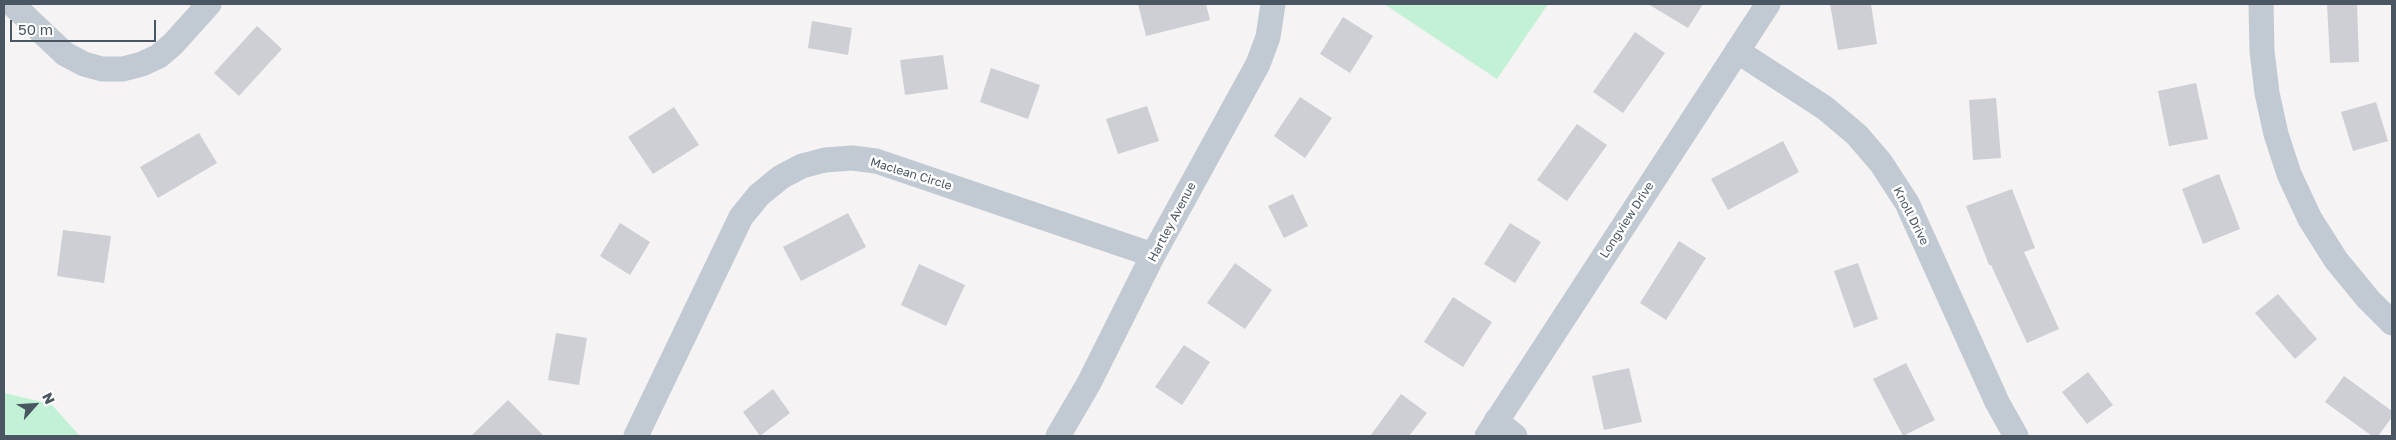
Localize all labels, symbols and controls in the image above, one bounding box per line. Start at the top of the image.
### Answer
scale bar [12,10,159,42]
text: 50 m [18,20,53,38]
street label: Maclean Circle [868,155,954,193]
street label: Longview Drive [1597,179,1657,261]
street label: Hartley Avenue [1145,180,1199,264]
street label: Knoll Drive [1890,185,1932,247]
north arrow [10,380,60,430]
text: N [39,390,59,407]

